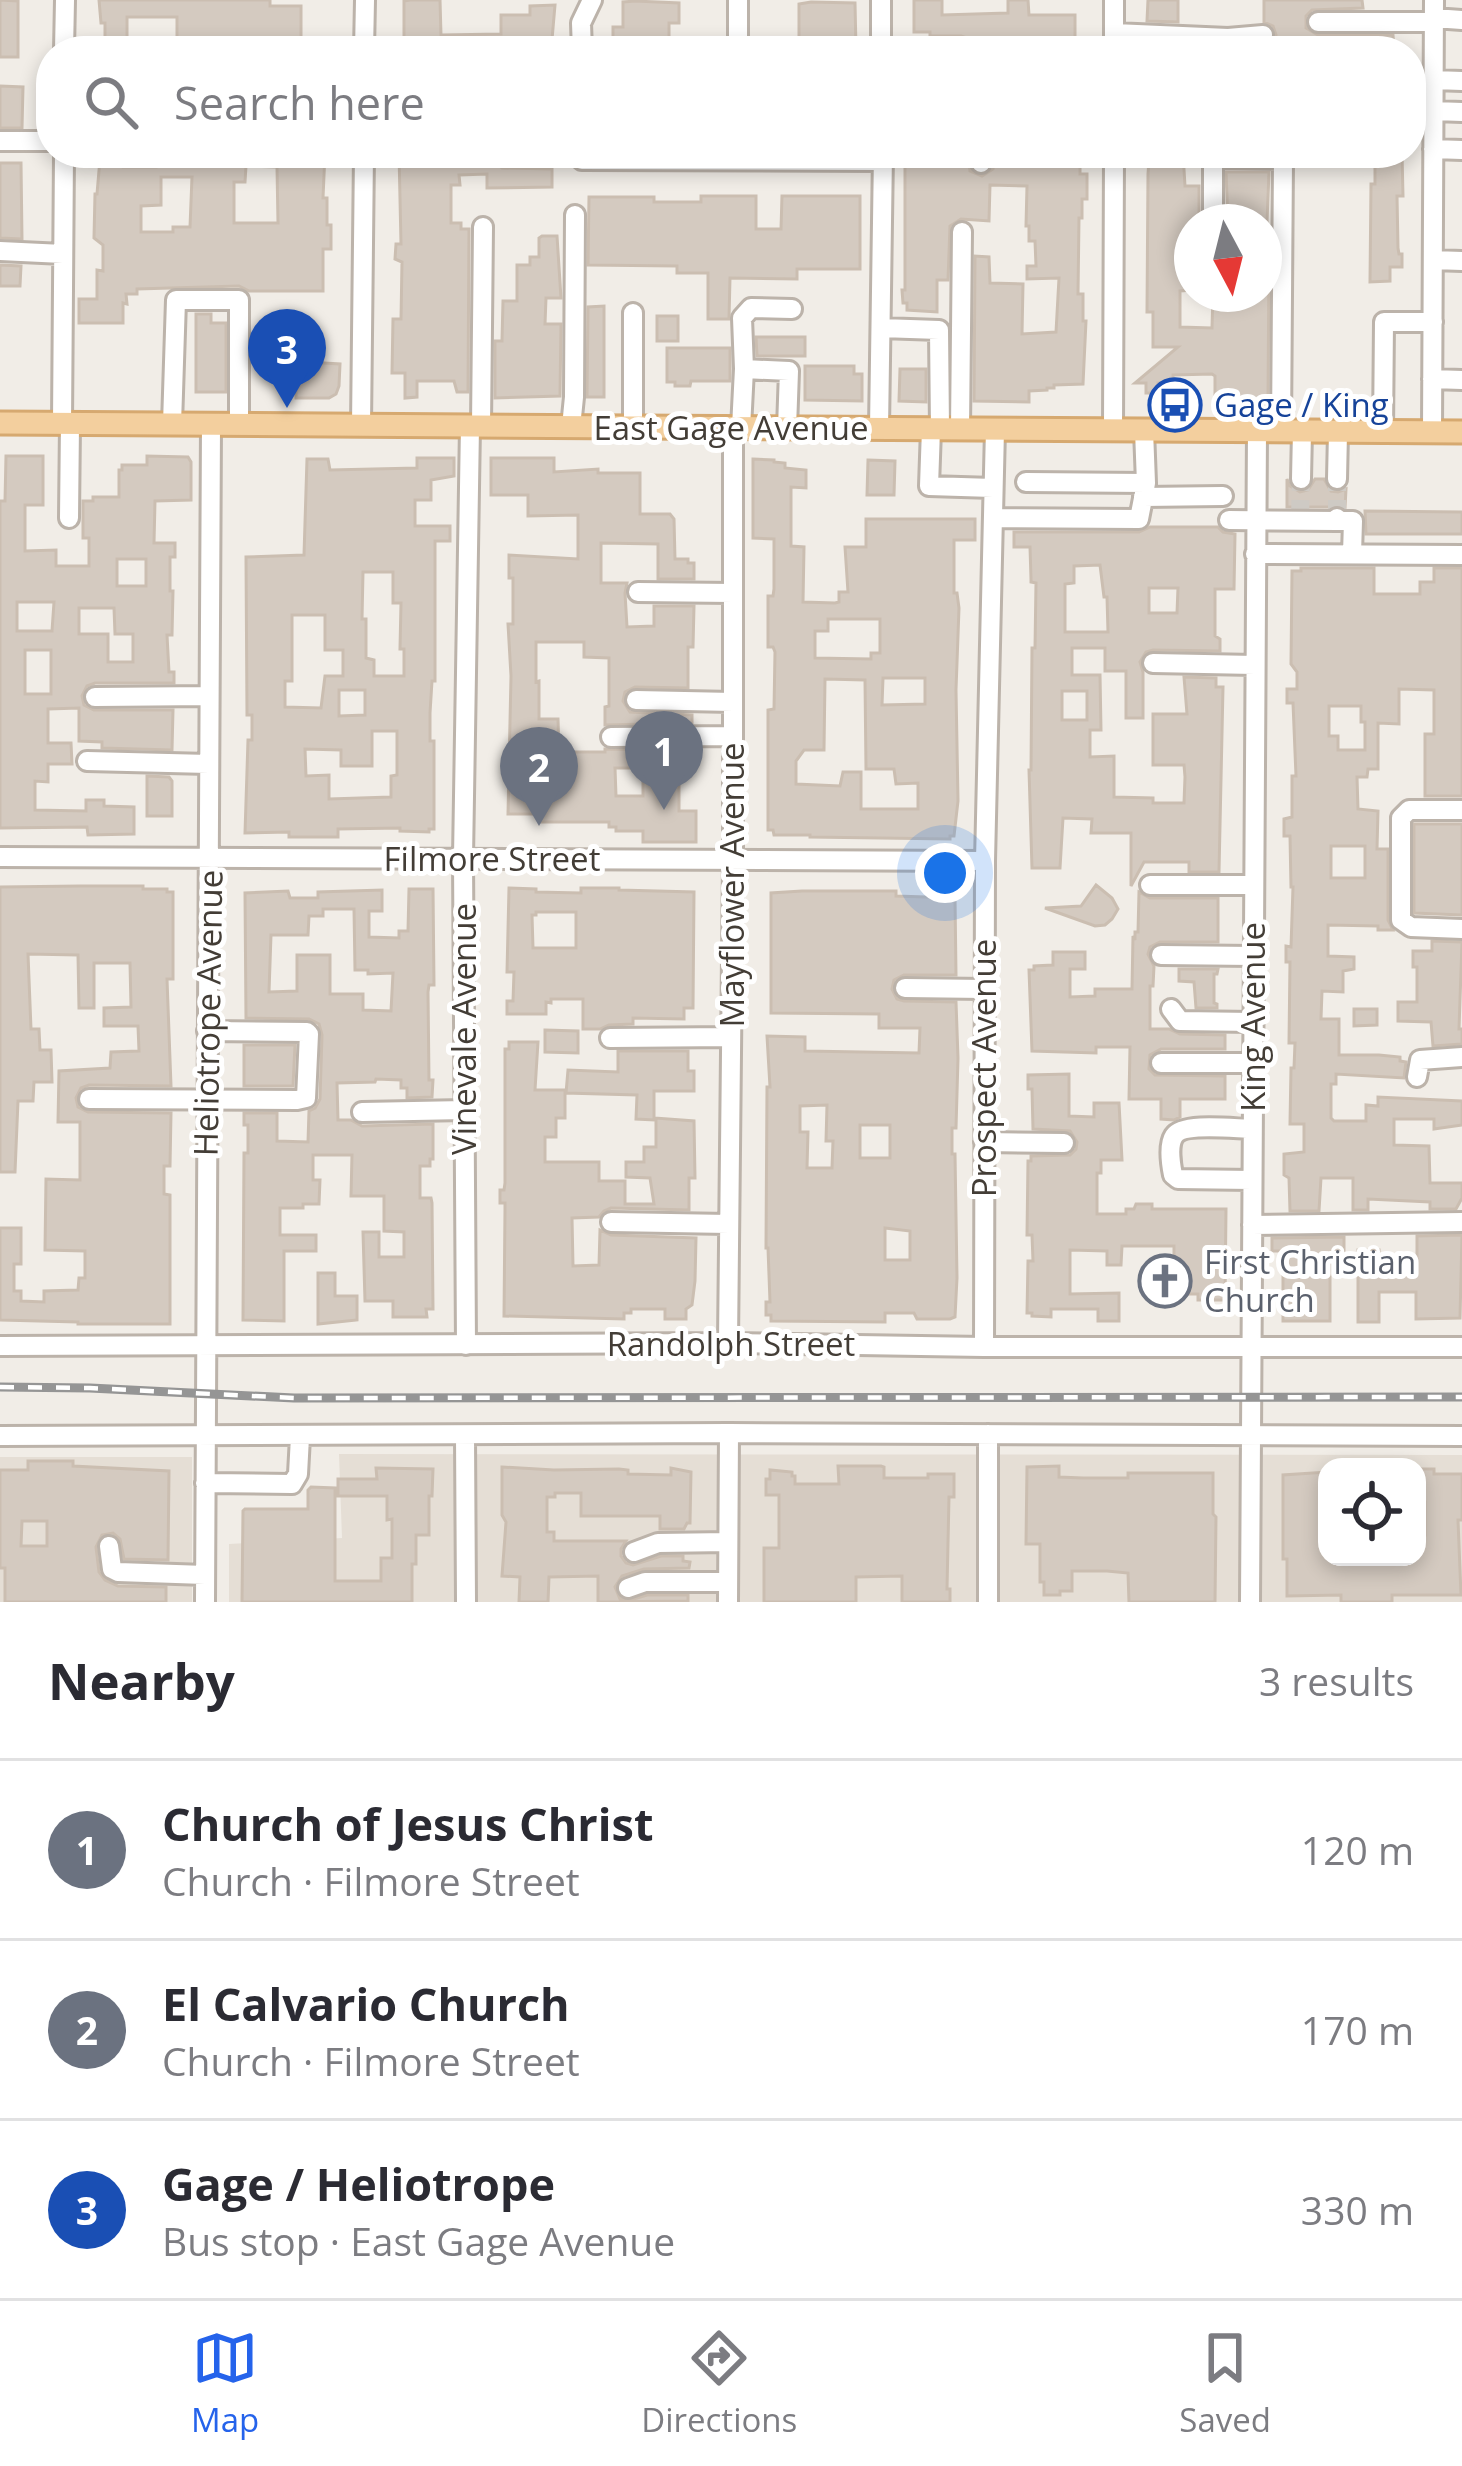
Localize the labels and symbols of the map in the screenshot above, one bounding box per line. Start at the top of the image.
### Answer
north arrow [1174,204,1282,312]
pin: 3 [248,309,326,408]
bus stop icon: Gage / King [1147,377,1203,433]
place label: Gage / King [1214,382,1389,427]
street label: East Gage Avenue [594,405,868,450]
pin: 1 [625,711,703,810]
pin: 2 [500,727,578,826]
street label: Mayflower Avenue [709,743,754,1027]
street label: Filmore Street [384,836,600,881]
your location [915,843,975,903]
street label: Heliotrope Avenue [183,869,232,1157]
street label: Vinevale Avenue [441,903,486,1155]
street label: King Avenue [1230,922,1275,1112]
street label: Prospect Avenue [961,939,1006,1197]
place label: First Christian Church [1204,1239,1416,1322]
church icon: First Christian Church [1137,1253,1193,1309]
street label: Randolph Street [607,1321,855,1366]

